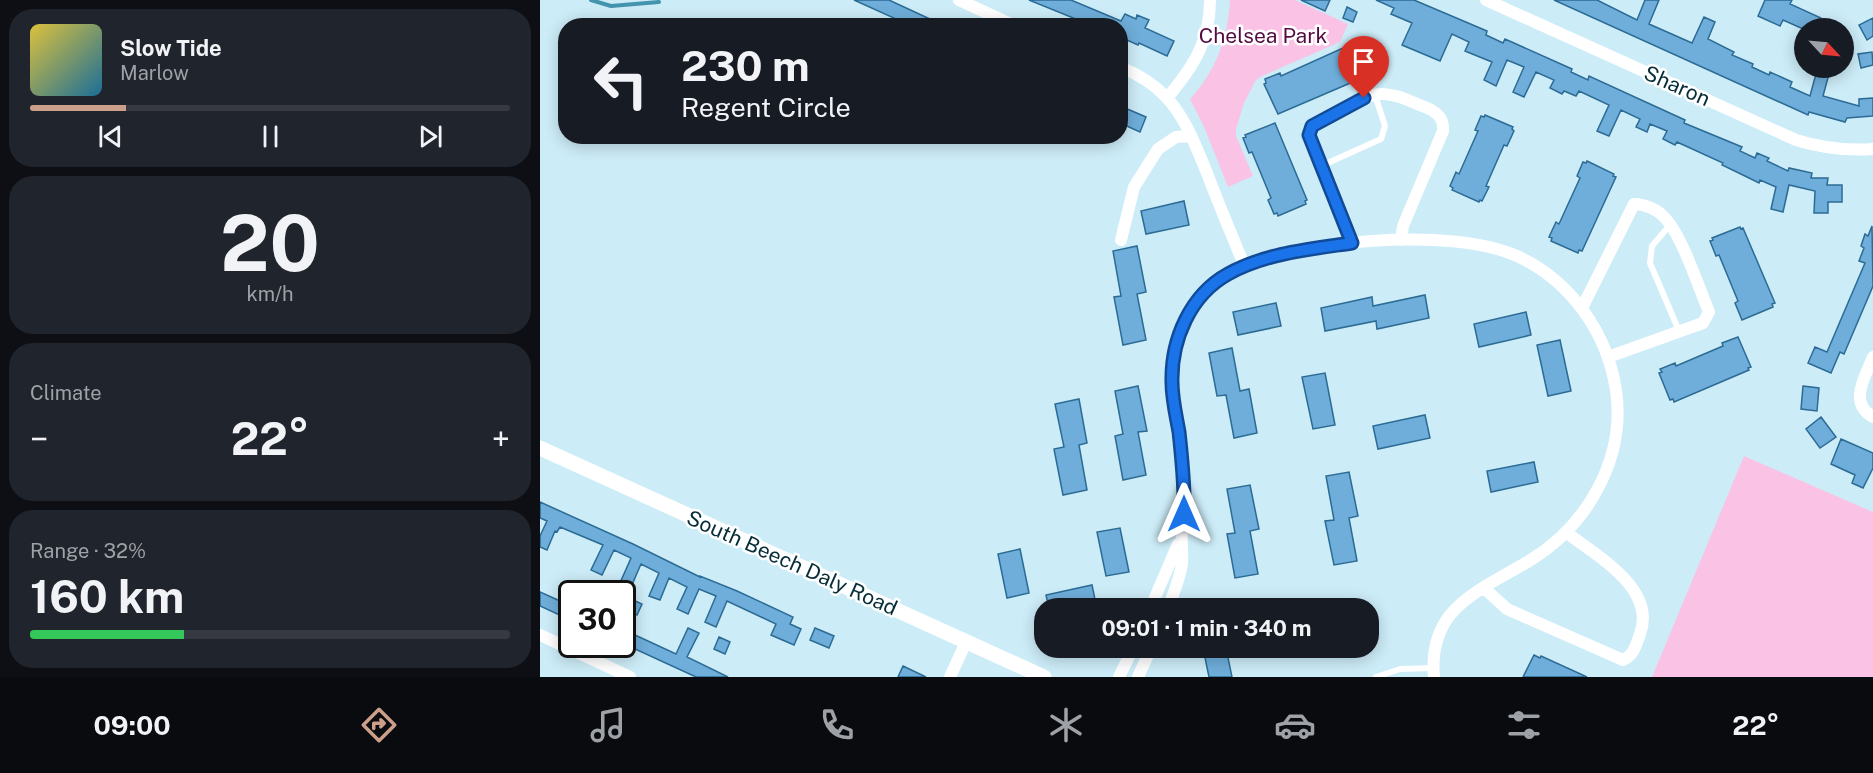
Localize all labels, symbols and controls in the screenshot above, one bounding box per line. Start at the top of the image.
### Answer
north arrow [1794,18,1854,78]
map controls [1794,18,1854,78]
park label: Chelsea Park [1199,23,1327,48]
text: Slow Tide [120,35,222,61]
pin [1338,36,1389,98]
text: 230 m [681,41,810,90]
icon: left [582,42,660,120]
icon: arrive [1347,45,1380,78]
street label: Sharon [1640,60,1714,111]
text: Marlow [120,61,189,85]
text: Regent Circle [681,91,851,123]
icon: previous [94,120,127,153]
icon: pause [254,120,287,153]
icon: next [414,120,447,153]
text: 20 [220,197,320,289]
text: km/h [246,282,294,306]
text: Climate [30,381,102,405]
text: 22° [231,412,309,465]
text: − [30,420,48,458]
text: + [492,420,510,458]
position arrow [1152,482,1216,546]
street label: South Beech Daly Road [683,505,901,620]
text: Range · 32% [30,539,146,563]
text: 160 km [30,570,184,623]
speed limit sign: 30 [558,580,636,658]
text: 09:01 · 1 min · 340 m [1101,615,1312,641]
icon: directions [358,704,400,746]
icon: music [587,704,629,746]
icon: phone [816,704,858,746]
icon: climate [1045,704,1087,746]
icon: car [1274,704,1316,746]
icon: filters [1503,704,1545,746]
text: 09:00 [94,709,171,741]
text: 22° [1732,709,1779,741]

